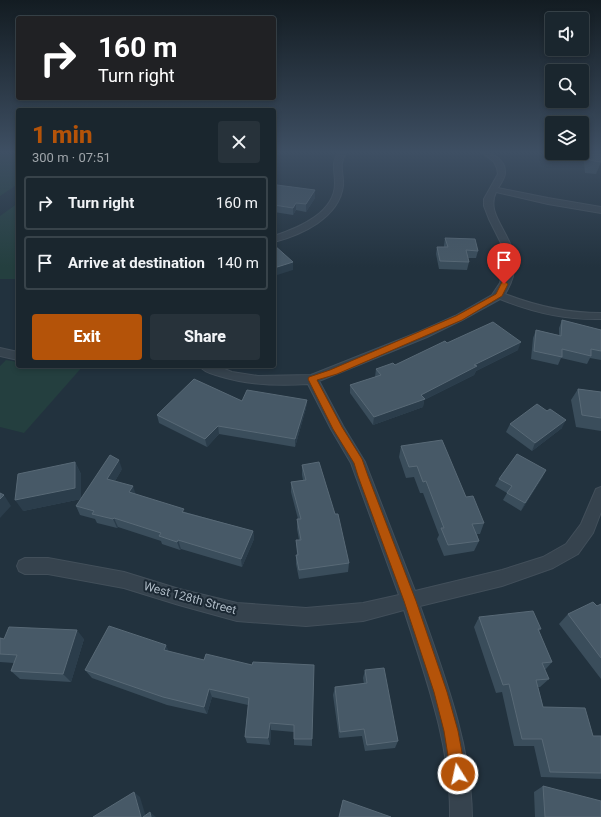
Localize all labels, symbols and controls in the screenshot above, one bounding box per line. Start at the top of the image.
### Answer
map controls [545,12,589,160]
button: sound [545,12,589,56]
text: 160 m [98,31,177,64]
icon: right [32,32,84,84]
button: search [545,64,589,108]
text: Turn right [98,65,175,86]
button: layers [545,116,589,160]
text: 1 min [32,121,93,149]
button: close [218,121,260,163]
text: 300 m · 07:51 [32,150,111,165]
icon: right [34,192,56,214]
text: Turn right [68,194,134,212]
text: 160 m [216,194,258,212]
pin [487,243,521,284]
icon: arrive [493,249,515,271]
icon: arrive [34,252,56,274]
text: Arrive at destination [68,254,205,272]
text: 140 m [217,254,259,272]
button: Exit [32,314,142,360]
button: Share [150,314,260,360]
street label: West 128th Street [142,579,238,617]
position arrow [437,753,479,795]

